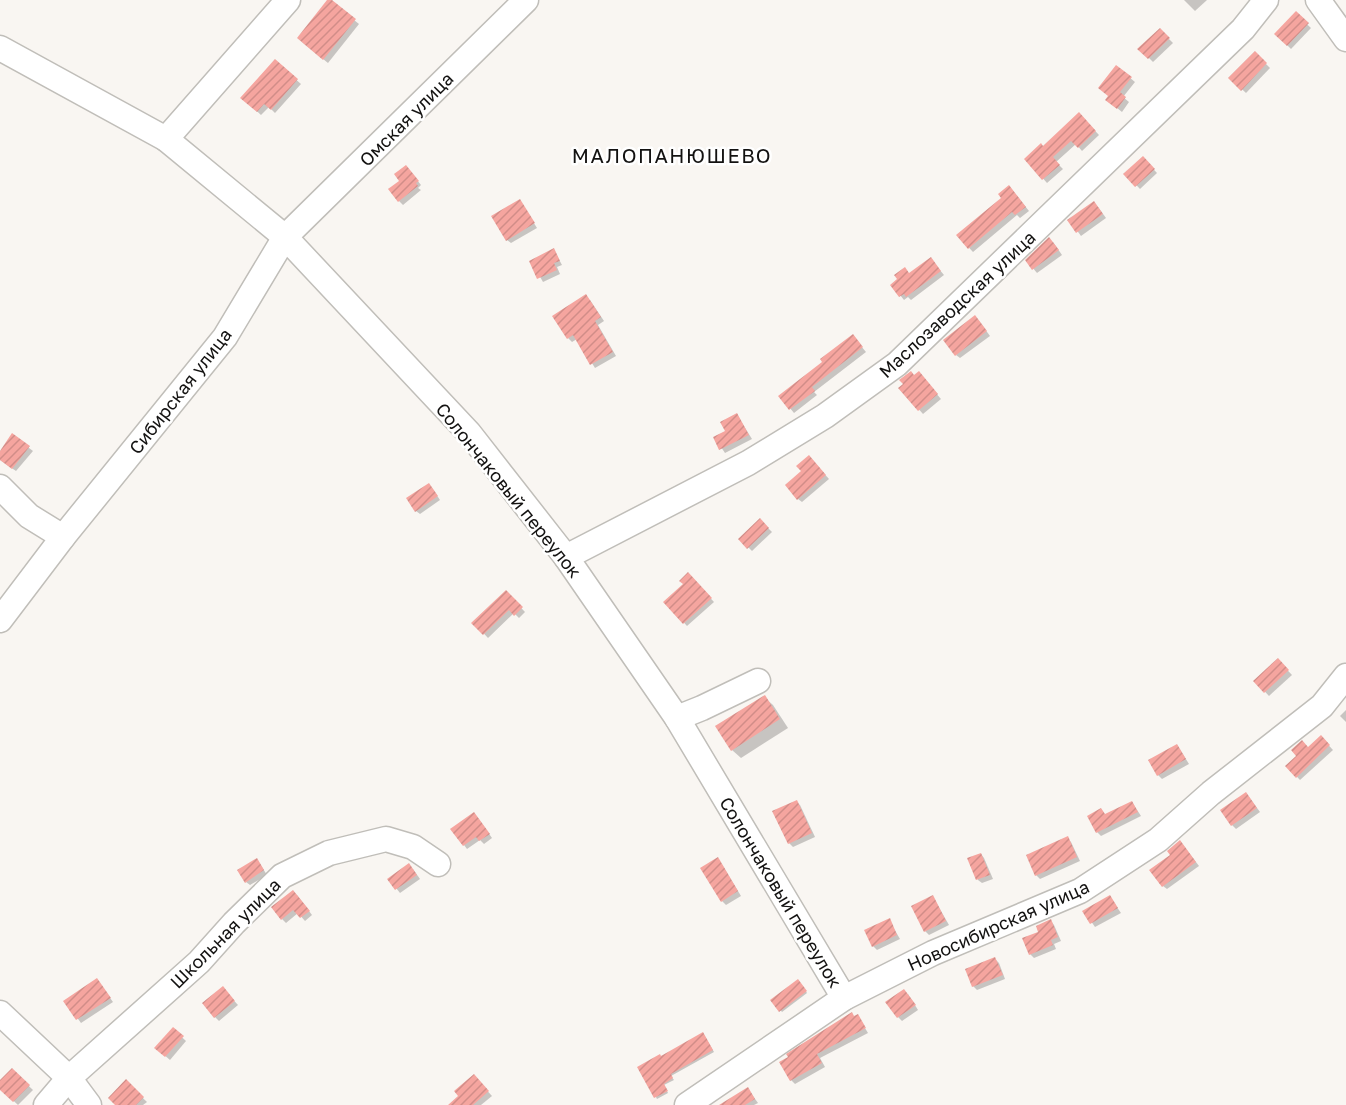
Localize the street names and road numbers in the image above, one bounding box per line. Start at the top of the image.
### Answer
street label: Омская улица [354,67,458,171]
street label: Маслозаводская улица [874,226,1040,382]
street label: Сибирская улица [124,324,236,458]
street label: Солончаковый переулок [432,398,586,582]
street label: Солончаковый переулок [715,793,847,991]
street label: Школьная улица [165,873,285,993]
street label: Новосибирская улица [904,875,1092,975]

